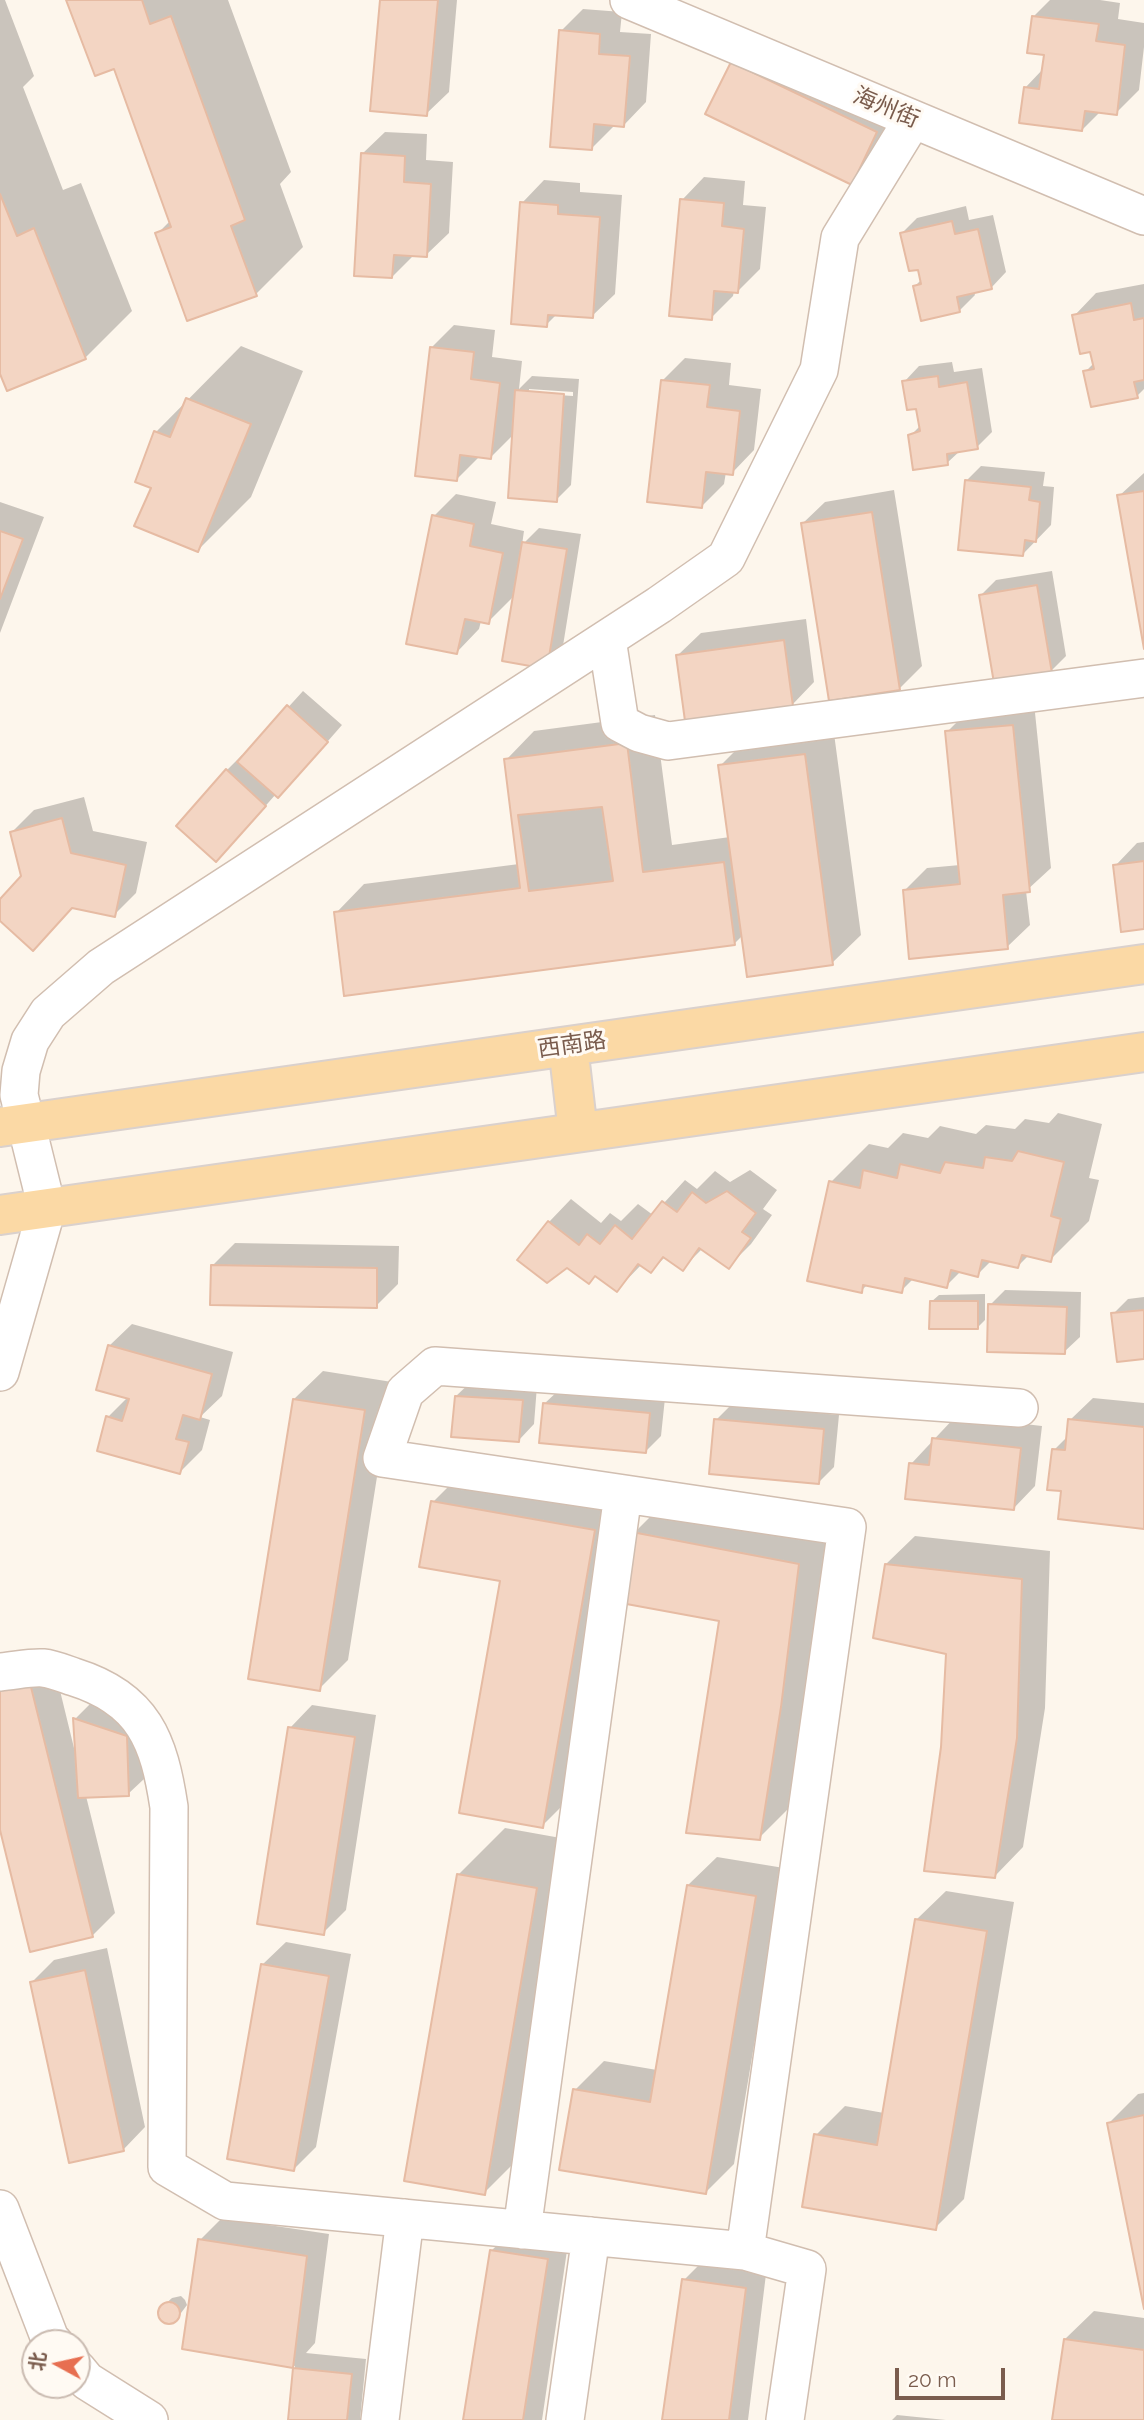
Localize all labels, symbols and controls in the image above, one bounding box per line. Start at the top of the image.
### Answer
street label: 海州街 [849,82,923,134]
street label: 西南路 [536,1027,608,1063]
north arrow [21,2329,91,2399]
text: 北 [25,2350,49,2372]
scale bar [899,2354,1009,2398]
text: 20 m [908,2367,956,2392]

